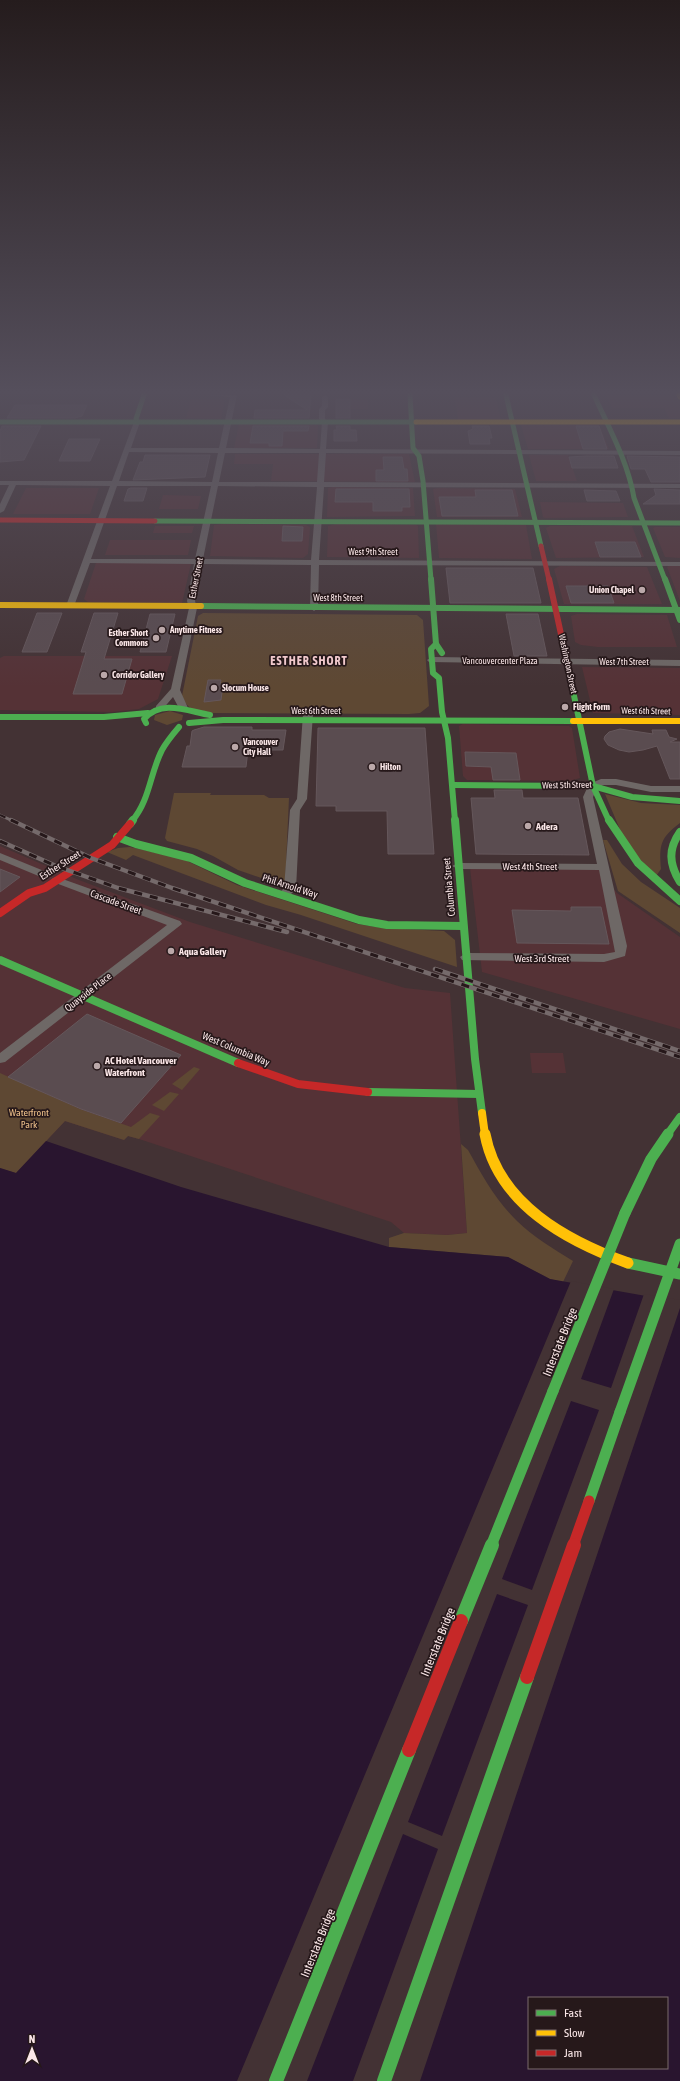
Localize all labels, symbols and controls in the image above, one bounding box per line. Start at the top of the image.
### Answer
street label: West 9th Street [348,547,398,557]
street label: Esther Street [187,556,205,599]
place label: Union Chapel [589,585,635,595]
marker: Union Chapel [637,585,647,595]
street label: West 8th Street [313,593,363,603]
marker: Anytime Fitness [157,625,167,635]
place label: Anytime Fitness [169,625,223,635]
place label: Esther Short Commons [109,628,149,648]
marker: Esther Short Commons [151,633,161,643]
street label: Washington Street [557,633,579,695]
district label: ESTHER SHORT [270,654,348,668]
street label: Vancouvercenter Plaza [462,656,538,666]
street label: West 7th Street [599,657,649,667]
marker: Corridor Gallery [99,670,109,680]
place label: Corridor Gallery [112,670,164,680]
marker: Slocum House [209,683,219,693]
place label: Slocum House [222,683,269,693]
marker: Flight Form [560,702,570,712]
place label: Flight Form [573,702,610,712]
street label: West 6th Street [291,706,341,716]
street label: West 6th Street [621,706,671,716]
place label: Vancouver City Hall [242,737,278,757]
marker: Vancouver City Hall [230,742,240,752]
marker: Hilton [367,762,377,772]
place label: Hilton [380,762,401,772]
street label: West 5th Street [542,780,592,790]
marker: Adera [523,821,533,831]
place label: Adera [535,821,558,832]
street label: Esther Street [37,848,83,882]
street label: Columbia Street [441,857,457,917]
street label: West 4th Street [502,861,558,872]
street label: Phil Arnold Way [261,872,319,900]
street label: Cascade Street [89,888,143,916]
marker: Aqua Gallery [166,946,176,956]
place label: Aqua Gallery [178,946,227,957]
street label: West 3rd Street [515,953,570,964]
street label: Quayside Place [62,970,114,1014]
street label: West Columbia Way [201,1030,271,1068]
place label: AC Hotel Vancouver Waterfront [104,1055,178,1078]
marker: AC Hotel Vancouver Waterfront [92,1061,102,1071]
park label: Waterfront Park [9,1107,49,1130]
street label: Interstate Bridge [540,1306,580,1378]
street label: Interstate Bridge [418,1606,458,1678]
street label: Interstate Bridge [298,1907,338,1979]
legend [528,1997,668,2069]
text: Fast [564,2006,582,2020]
text: Slow [564,2026,585,2040]
north arrow [12,2029,52,2069]
text: N [29,2033,35,2045]
text: Jam [564,2046,582,2060]

